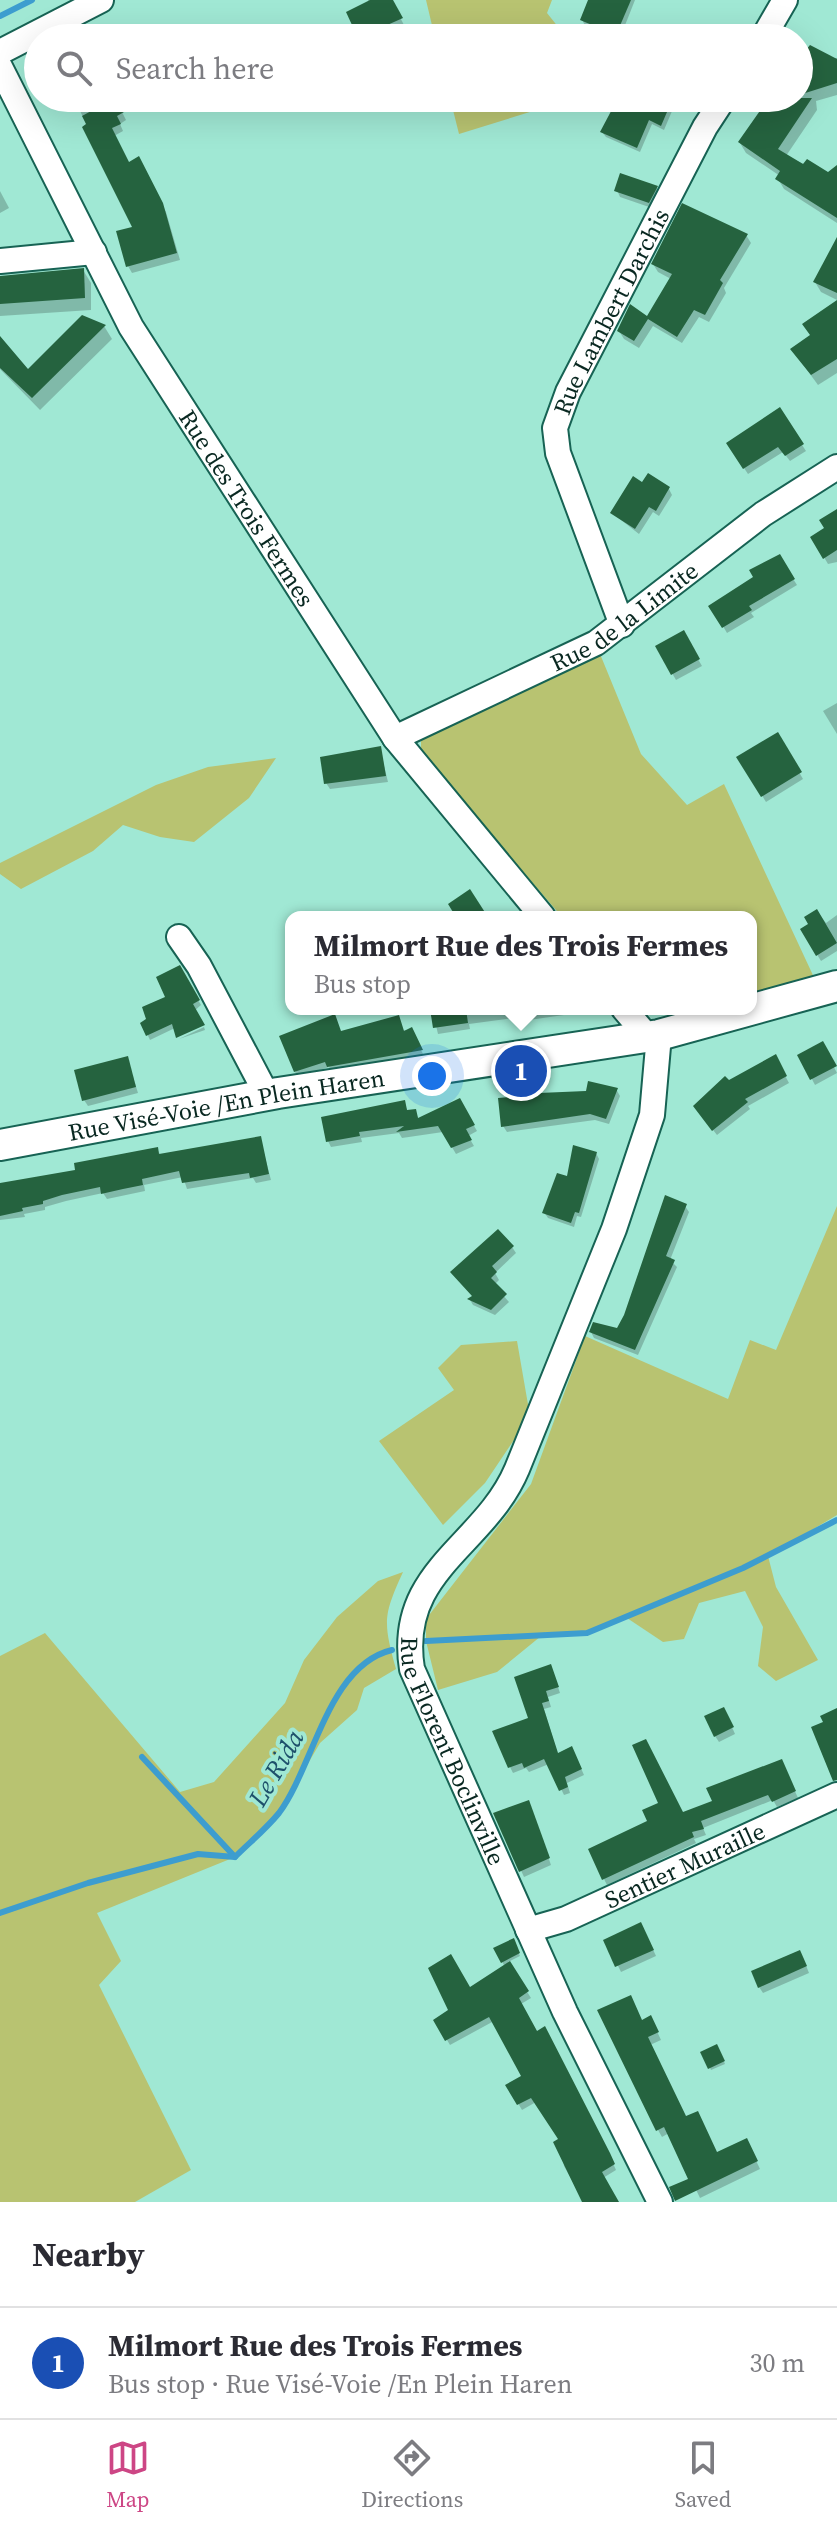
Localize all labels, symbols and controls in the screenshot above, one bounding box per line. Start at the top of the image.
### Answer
search box [24,24,813,112]
icon: search [52,46,96,90]
text: Search here [116,48,274,89]
street label: Rue Lambert Darchis [545,202,677,419]
street label: Rue des Trois Fermes [172,403,323,613]
street label: Rue de la Limite [545,554,705,679]
popup [285,911,757,1015]
text: Milmort Rue des Trois Fermes [314,925,728,966]
text: Bus stop [314,966,411,1002]
pin: 1 [495,1041,547,1101]
your location [412,1056,452,1096]
street label: Rue Visé-Voie /En Plein Haren [65,1061,387,1148]
street label: Rue Florent Boclinville [393,1636,514,1870]
water label: Le Rida [239,1723,313,1814]
street label: Sentier Muraille [599,1814,770,1916]
text: Nearby [32,2231,145,2277]
text: Milmort Rue des Trois Fermes [108,2325,522,2366]
text: 1 [51,2345,65,2381]
text: 30 m [750,2345,805,2381]
text: Bus stop · Rue Visé-Voie /En Plein Haren [108,2366,572,2402]
tab: Map [106,2436,150,2514]
tab: Directions [361,2436,463,2514]
tab: Saved [675,2436,731,2514]

